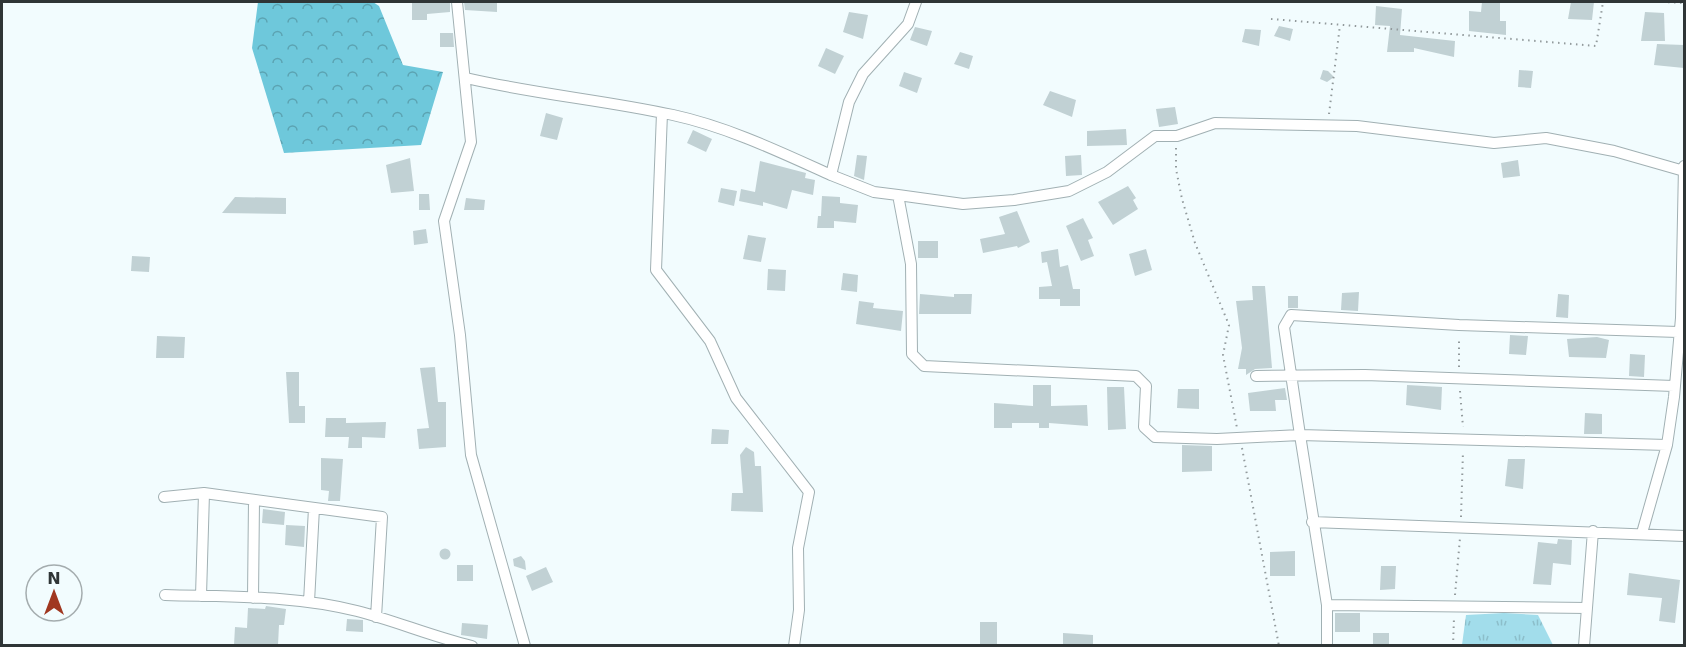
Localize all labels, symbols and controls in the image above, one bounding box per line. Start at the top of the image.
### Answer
north arrow [24,563,84,623]
text: N [47,569,61,588]

